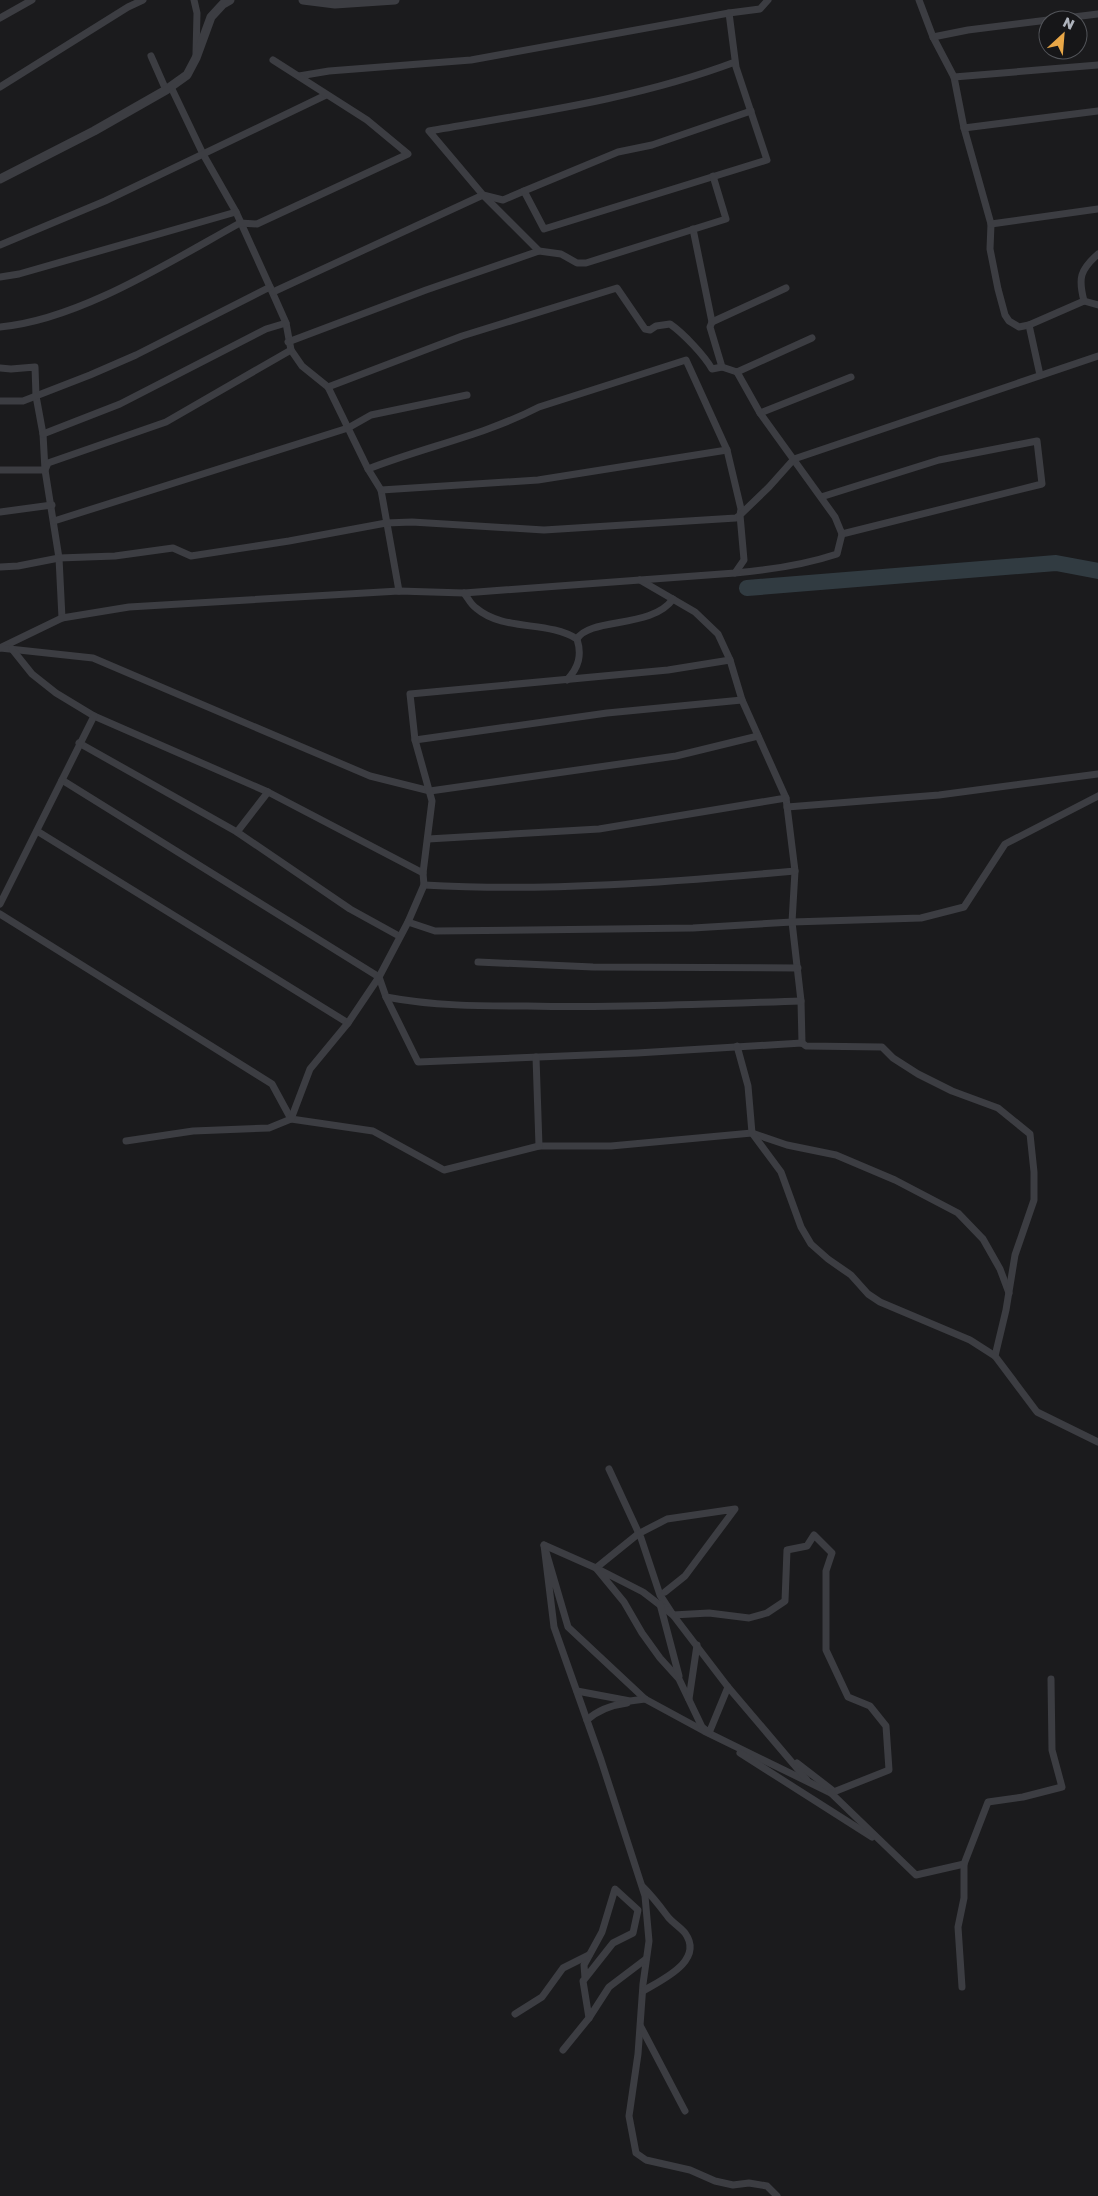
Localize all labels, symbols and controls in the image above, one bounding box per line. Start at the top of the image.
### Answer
north arrow [1038,10,1088,60]
text: N [1060,13,1077,33]

